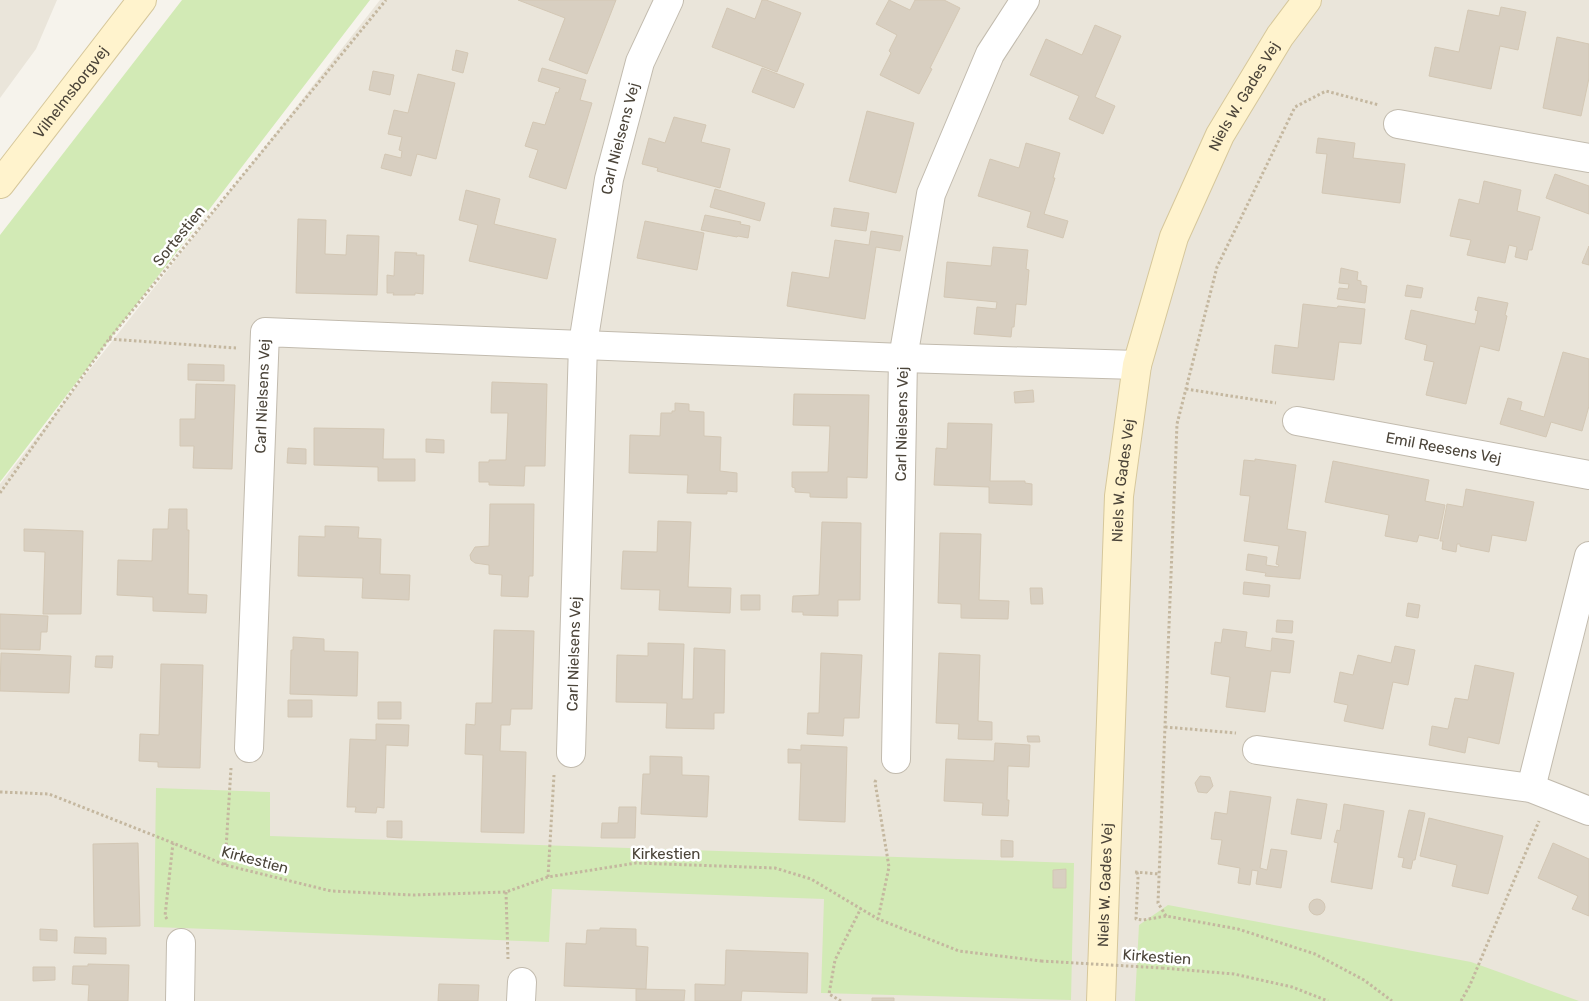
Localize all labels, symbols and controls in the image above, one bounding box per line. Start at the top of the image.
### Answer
street label: Niels W. Gades Vej [1205,38,1283,154]
street label: Vilhelmsborgvej [30,42,112,142]
street label: Carl Nielsens Vej [598,81,643,196]
street label: Sortestien [149,202,209,270]
street label: Carl Nielsens Vej [251,339,274,454]
street label: Carl Nielsens Vej [892,366,912,482]
street label: Niels W. Gades Vej [1108,418,1139,543]
street label: Emil Reesens Vej [1384,429,1503,468]
street label: Carl Nielsens Vej [563,596,585,712]
street label: Niels W. Gades Vej [1094,823,1116,947]
street label: Kirkestien [219,842,291,878]
street label: Kirkestien [632,845,700,863]
street label: Kirkestien [1122,946,1192,968]

